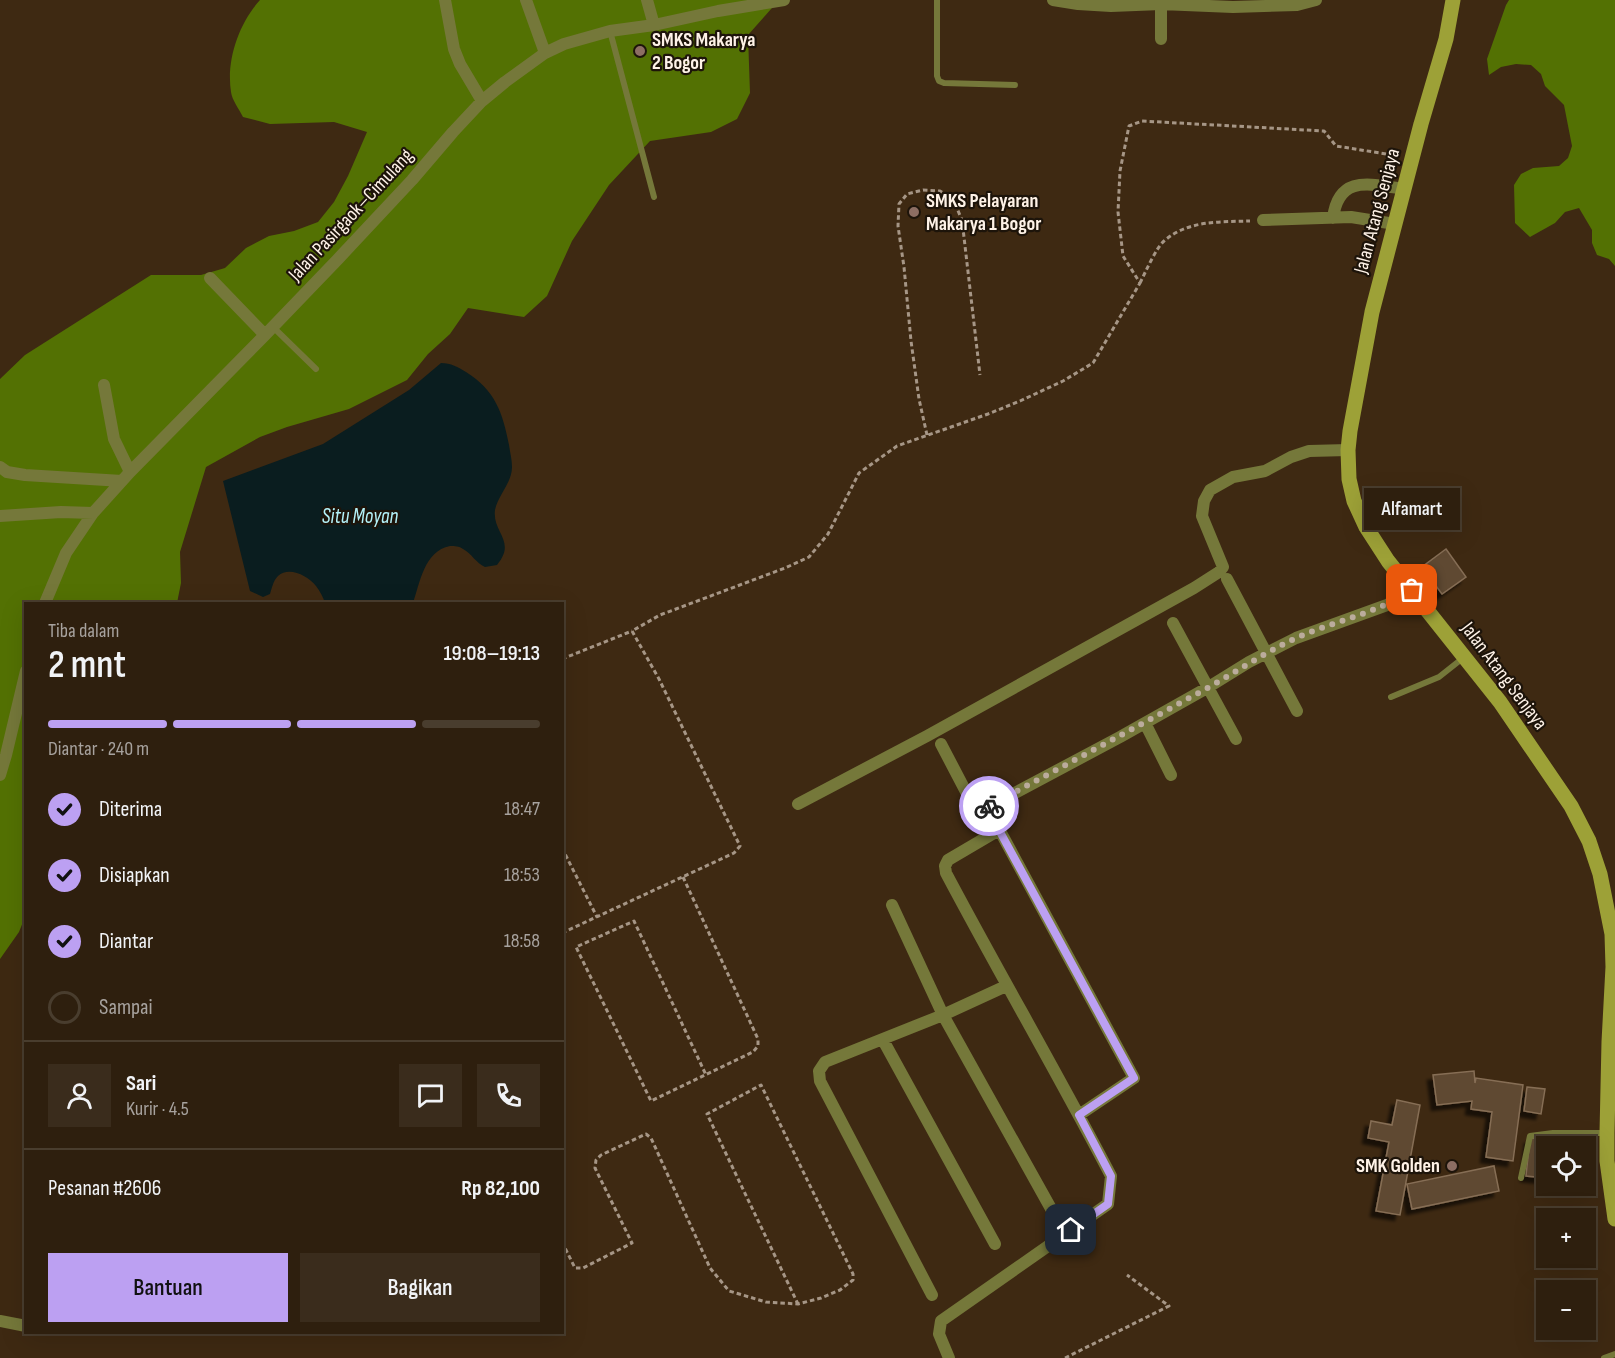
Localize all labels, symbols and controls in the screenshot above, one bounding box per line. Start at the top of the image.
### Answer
place label: SMKS Makarya 2 Bogor [652,28,756,75]
marker: SMKS Makarya 2 Bogor [633,44,647,58]
street label: Jalan Pasirgaok–Cimulang [283,144,418,287]
street label: Jalan Atang Senjaya [1349,146,1405,277]
place label: SMKS Pelayaran Makarya 1 Bogor [926,189,1041,236]
marker: SMKS Pelayaran Makarya 1 Bogor [907,205,921,219]
callout: Alfamart [1364,488,1460,530]
text: Alfamart [1382,497,1442,521]
water label: Situ Moyan [322,504,398,529]
pin [1386,564,1437,615]
icon: bag [1395,573,1428,606]
street label: Jalan Atang Senjaya [1455,617,1552,734]
text: Tiba dalam [48,619,119,643]
text: 19:08–19:13 [443,640,540,667]
text: 2 mnt [48,642,126,689]
text: Diantar · 240 m [48,737,149,761]
courier [959,776,1019,836]
icon: bike [973,790,1006,823]
icon: check [48,793,81,826]
text: Diterima [99,796,162,823]
text: 18:47 [504,797,540,821]
icon: check [48,859,81,892]
text: Disiapkan [99,862,170,889]
text: 18:53 [504,863,540,887]
icon: check [48,925,81,958]
text: Diantar [99,928,153,955]
text: 18:58 [504,929,540,953]
text: Sampai [99,994,153,1021]
button: person [48,1064,111,1127]
button: chat [399,1064,462,1127]
button: phone [477,1064,540,1127]
text: Sari [126,1070,156,1097]
text: Kurir · 4.5 [126,1097,189,1121]
map controls [1536,1136,1596,1340]
button: locate [1536,1136,1596,1196]
place label: SMK Golden [1356,1154,1440,1178]
marker: SMK Golden [1445,1159,1459,1173]
text: Pesanan #2606 [48,1175,161,1202]
text: Rp 82,100 [461,1175,540,1202]
pin [1045,1204,1096,1255]
button: + [1536,1208,1596,1268]
icon: home [1054,1213,1087,1246]
button: Bantuan [48,1253,288,1322]
button: Bagikan [300,1253,540,1322]
button: − [1536,1280,1596,1340]

